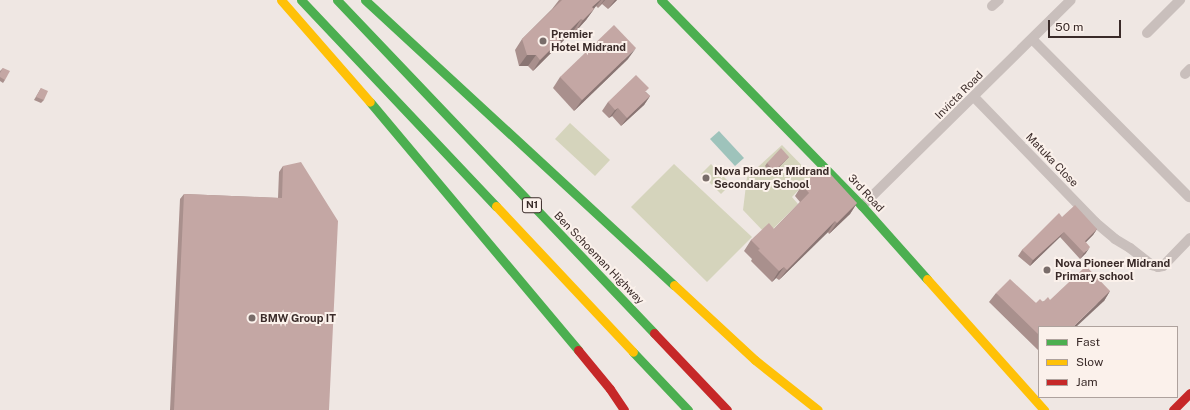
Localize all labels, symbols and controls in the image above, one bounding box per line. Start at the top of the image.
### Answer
scale bar [1050,12,1123,38]
text: 50 m [1055,20,1083,34]
place label: Premier Hotel Midrand [551,28,626,54]
marker: Premier Hotel Midrand [538,36,548,46]
street label: Invicta Road [932,68,986,122]
street label: Matuka Close [1023,130,1081,190]
place label: Nova Pioneer Midrand Secondary School [714,165,829,191]
street label: 3rd Road [845,172,887,214]
marker: Nova Pioneer Midrand Secondary School [701,173,711,183]
road number: N1 [521,197,543,213]
street label: Ben Schoeman Highway [551,209,647,307]
place label: Nova Pioneer Midrand Primary school [1055,257,1170,283]
marker: Nova Pioneer Midrand Primary school [1042,265,1052,275]
place label: BMW Group IT [260,311,336,325]
marker: BMW Group IT [247,313,257,323]
legend [1038,326,1178,398]
text: Fast [1076,335,1100,349]
text: Slow [1076,355,1103,369]
text: Jam [1076,375,1098,389]

